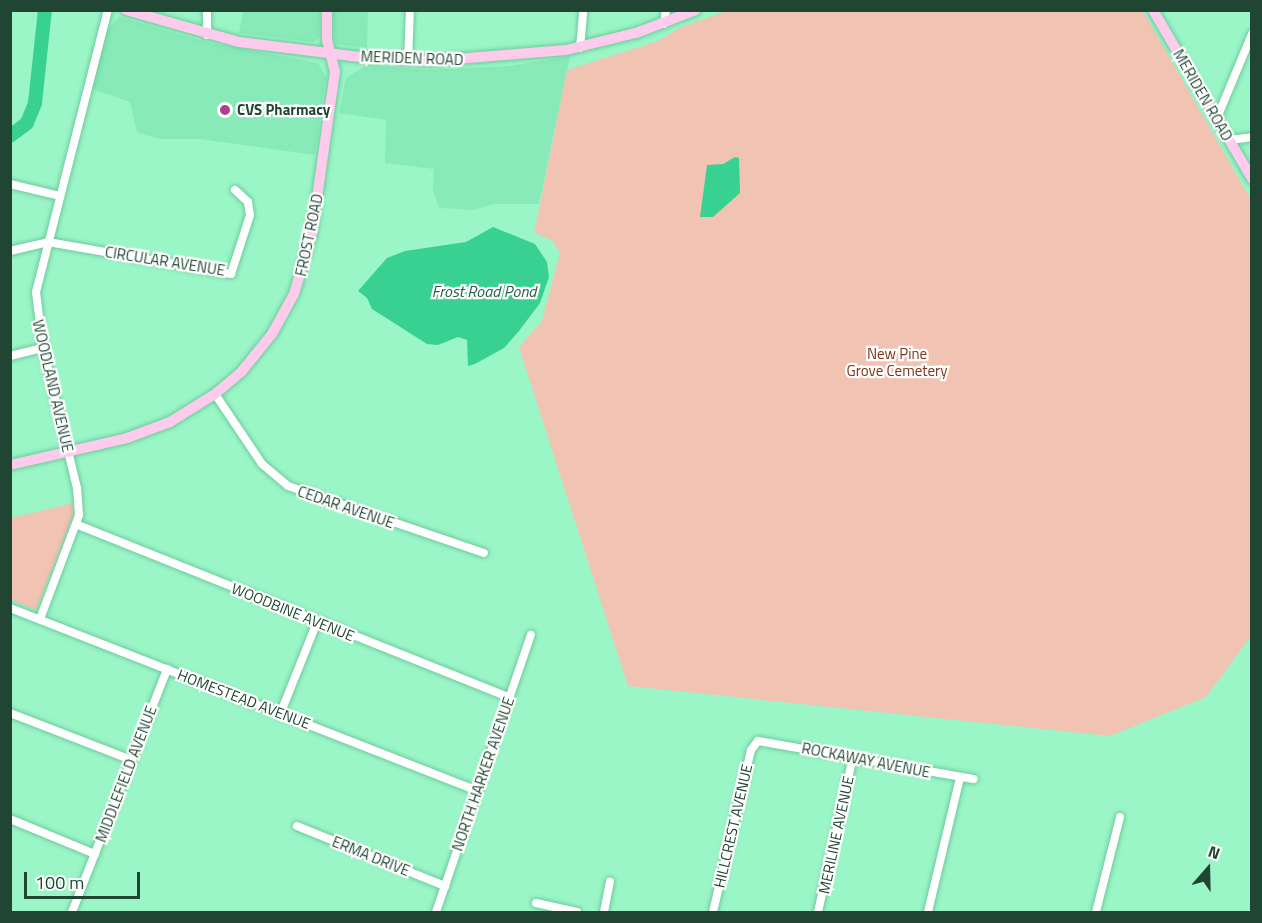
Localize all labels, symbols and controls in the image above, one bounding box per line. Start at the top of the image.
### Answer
street label: MERIDEN ROAD [1170,46,1236,144]
street label: MERIDEN ROAD [360,47,464,69]
place label: CVS Pharmacy [237,101,330,119]
marker: CVS Pharmacy [218,103,232,117]
street label: FROST ROAD [291,192,327,278]
street label: CIRCULAR AVENUE [104,243,226,279]
water label: Frost Road Pond [432,281,536,301]
street label: WOODLAND AVENUE [29,318,77,454]
park label: New Pine Grove Cemetery [847,344,947,379]
street label: CEDAR AVENUE [295,482,397,532]
street label: WOODBINE AVENUE [229,579,357,645]
street label: HOMESTEAD AVENUE [175,665,313,733]
street label: NORTH HARKER AVENUE [448,695,518,853]
street label: MIDDLEFIELD AVENUE [92,703,160,845]
street label: ROCKAWAY AVENUE [800,739,932,781]
street label: HILLCREST AVENUE [710,762,756,890]
street label: MERILINE AVENUE [815,774,857,896]
street label: ERMA DRIVE [330,832,412,880]
north arrow [1178,839,1238,899]
text: N [1205,839,1223,865]
scale bar [27,860,142,898]
text: 100 m [35,869,84,896]

